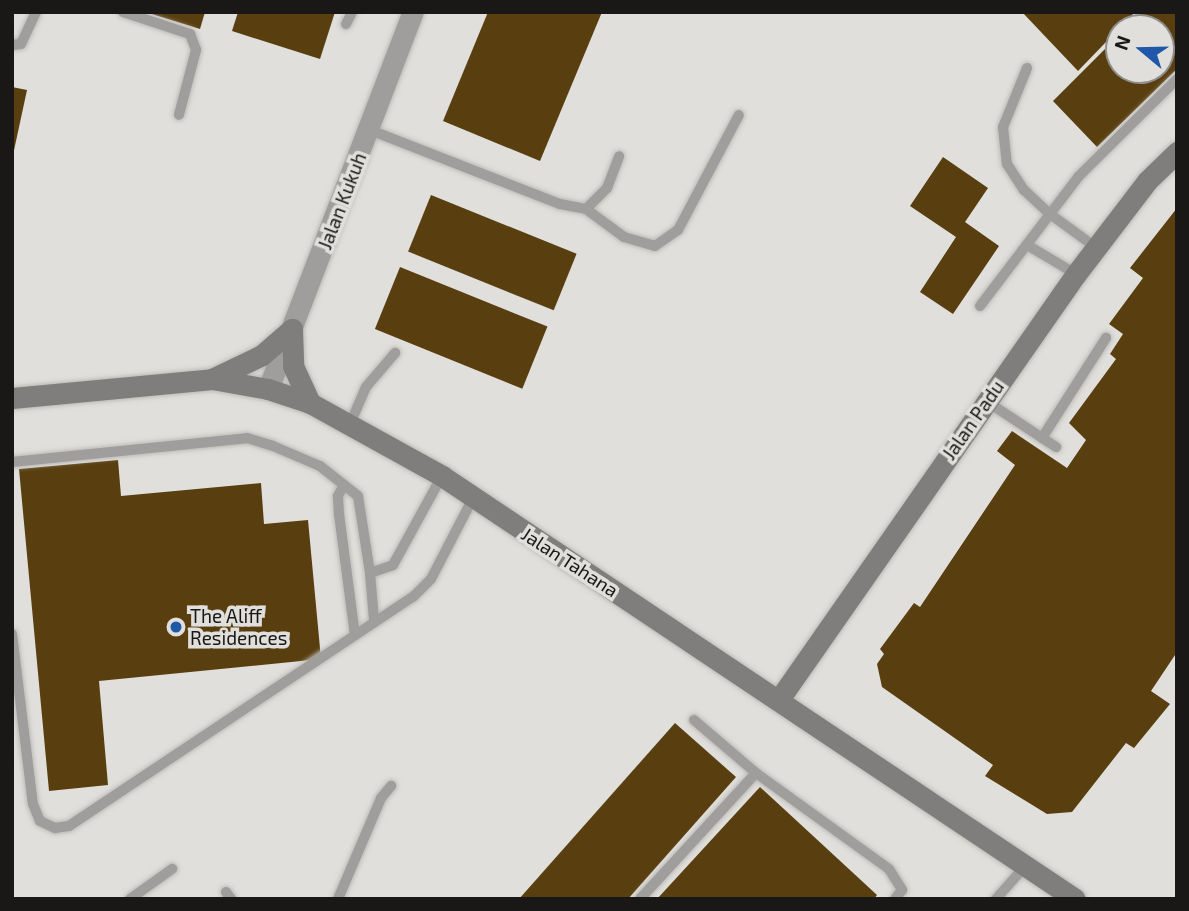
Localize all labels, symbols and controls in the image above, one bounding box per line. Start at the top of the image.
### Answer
north arrow [1105,14,1175,84]
text: N [1108,32,1135,53]
street label: Jalan Kukuh [313,149,371,253]
street label: Jalan Padu [937,376,1009,464]
street label: Jalan Tahana [517,522,623,602]
place label: The Aliff Residences [190,605,287,649]
marker: The Aliff Residences [168,619,184,635]

